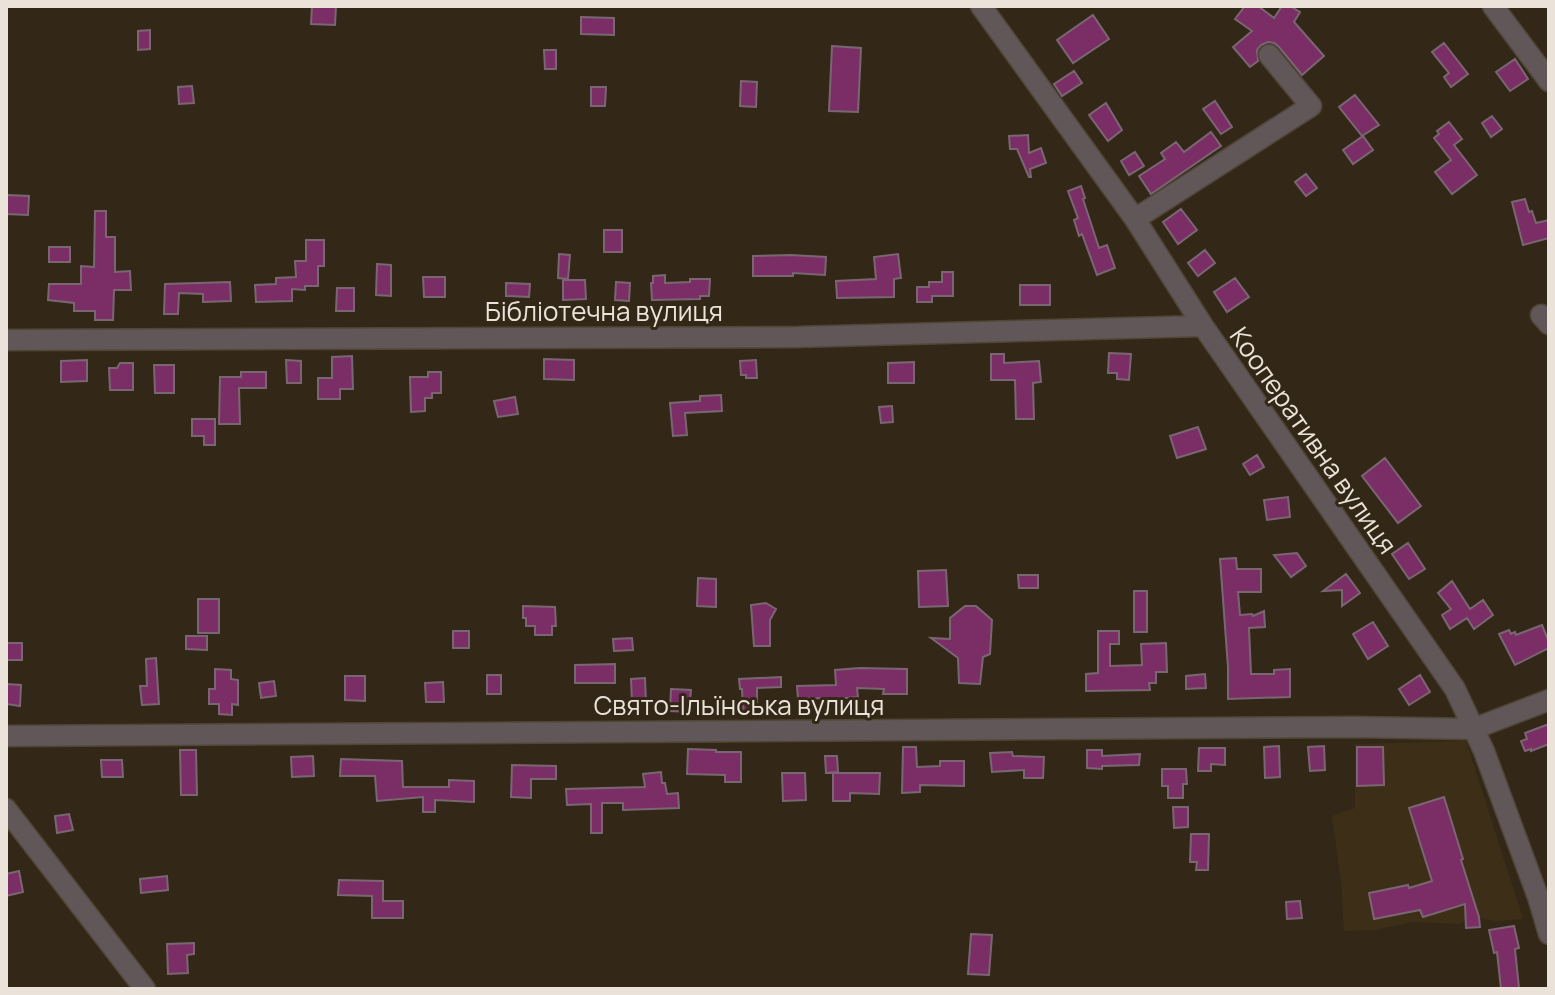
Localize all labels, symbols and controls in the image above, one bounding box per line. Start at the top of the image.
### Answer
street label: Бібліотечна вулиця [485,293,723,329]
street label: Кооперативна вулиця [1222,319,1406,561]
street label: Свято-Ільїнська вулиця [594,687,884,723]

